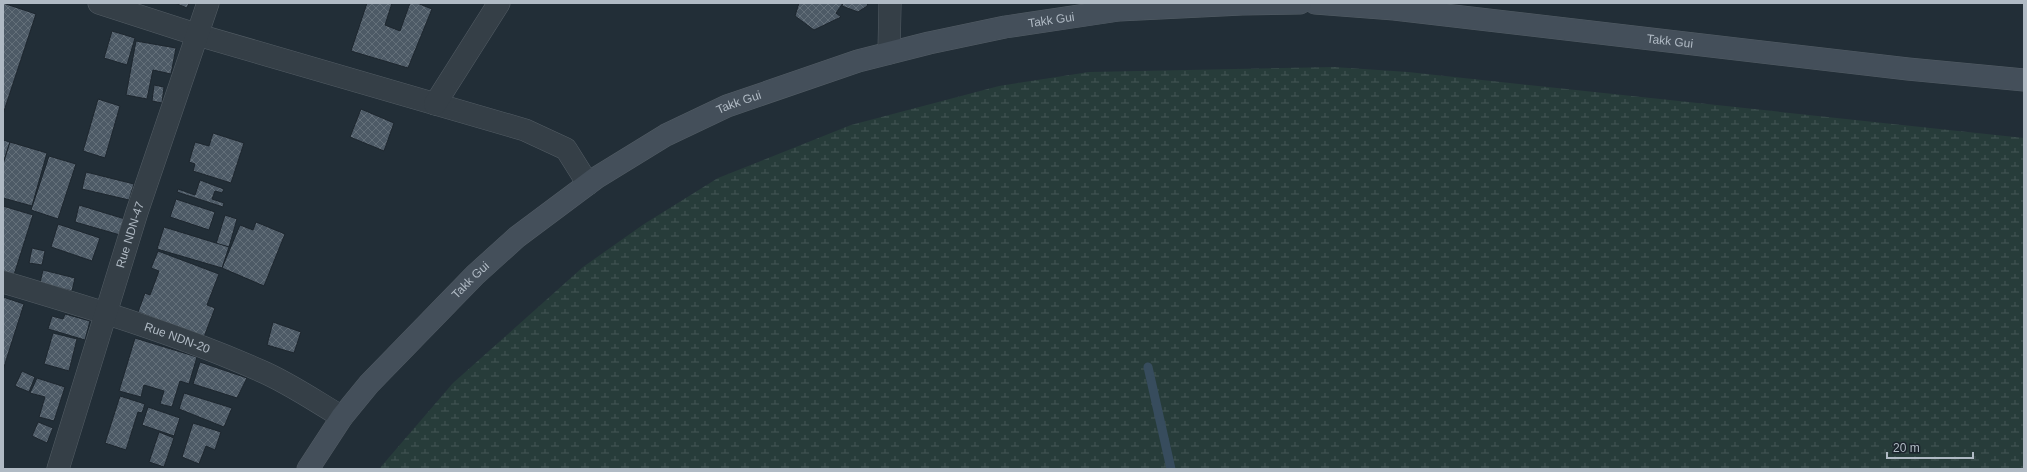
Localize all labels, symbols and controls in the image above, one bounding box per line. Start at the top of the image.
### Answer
street label: Takk Gui [1027,10,1075,30]
street label: Takk Gui [1646,32,1694,51]
street label: Takk Gui [714,88,763,117]
street label: Rue NDN-47 [113,199,147,270]
street label: Takk Gui [449,259,492,302]
street label: Rue NDN-20 [143,320,212,356]
scale bar [1887,434,1973,460]
text: 20 m [1893,441,1920,455]

